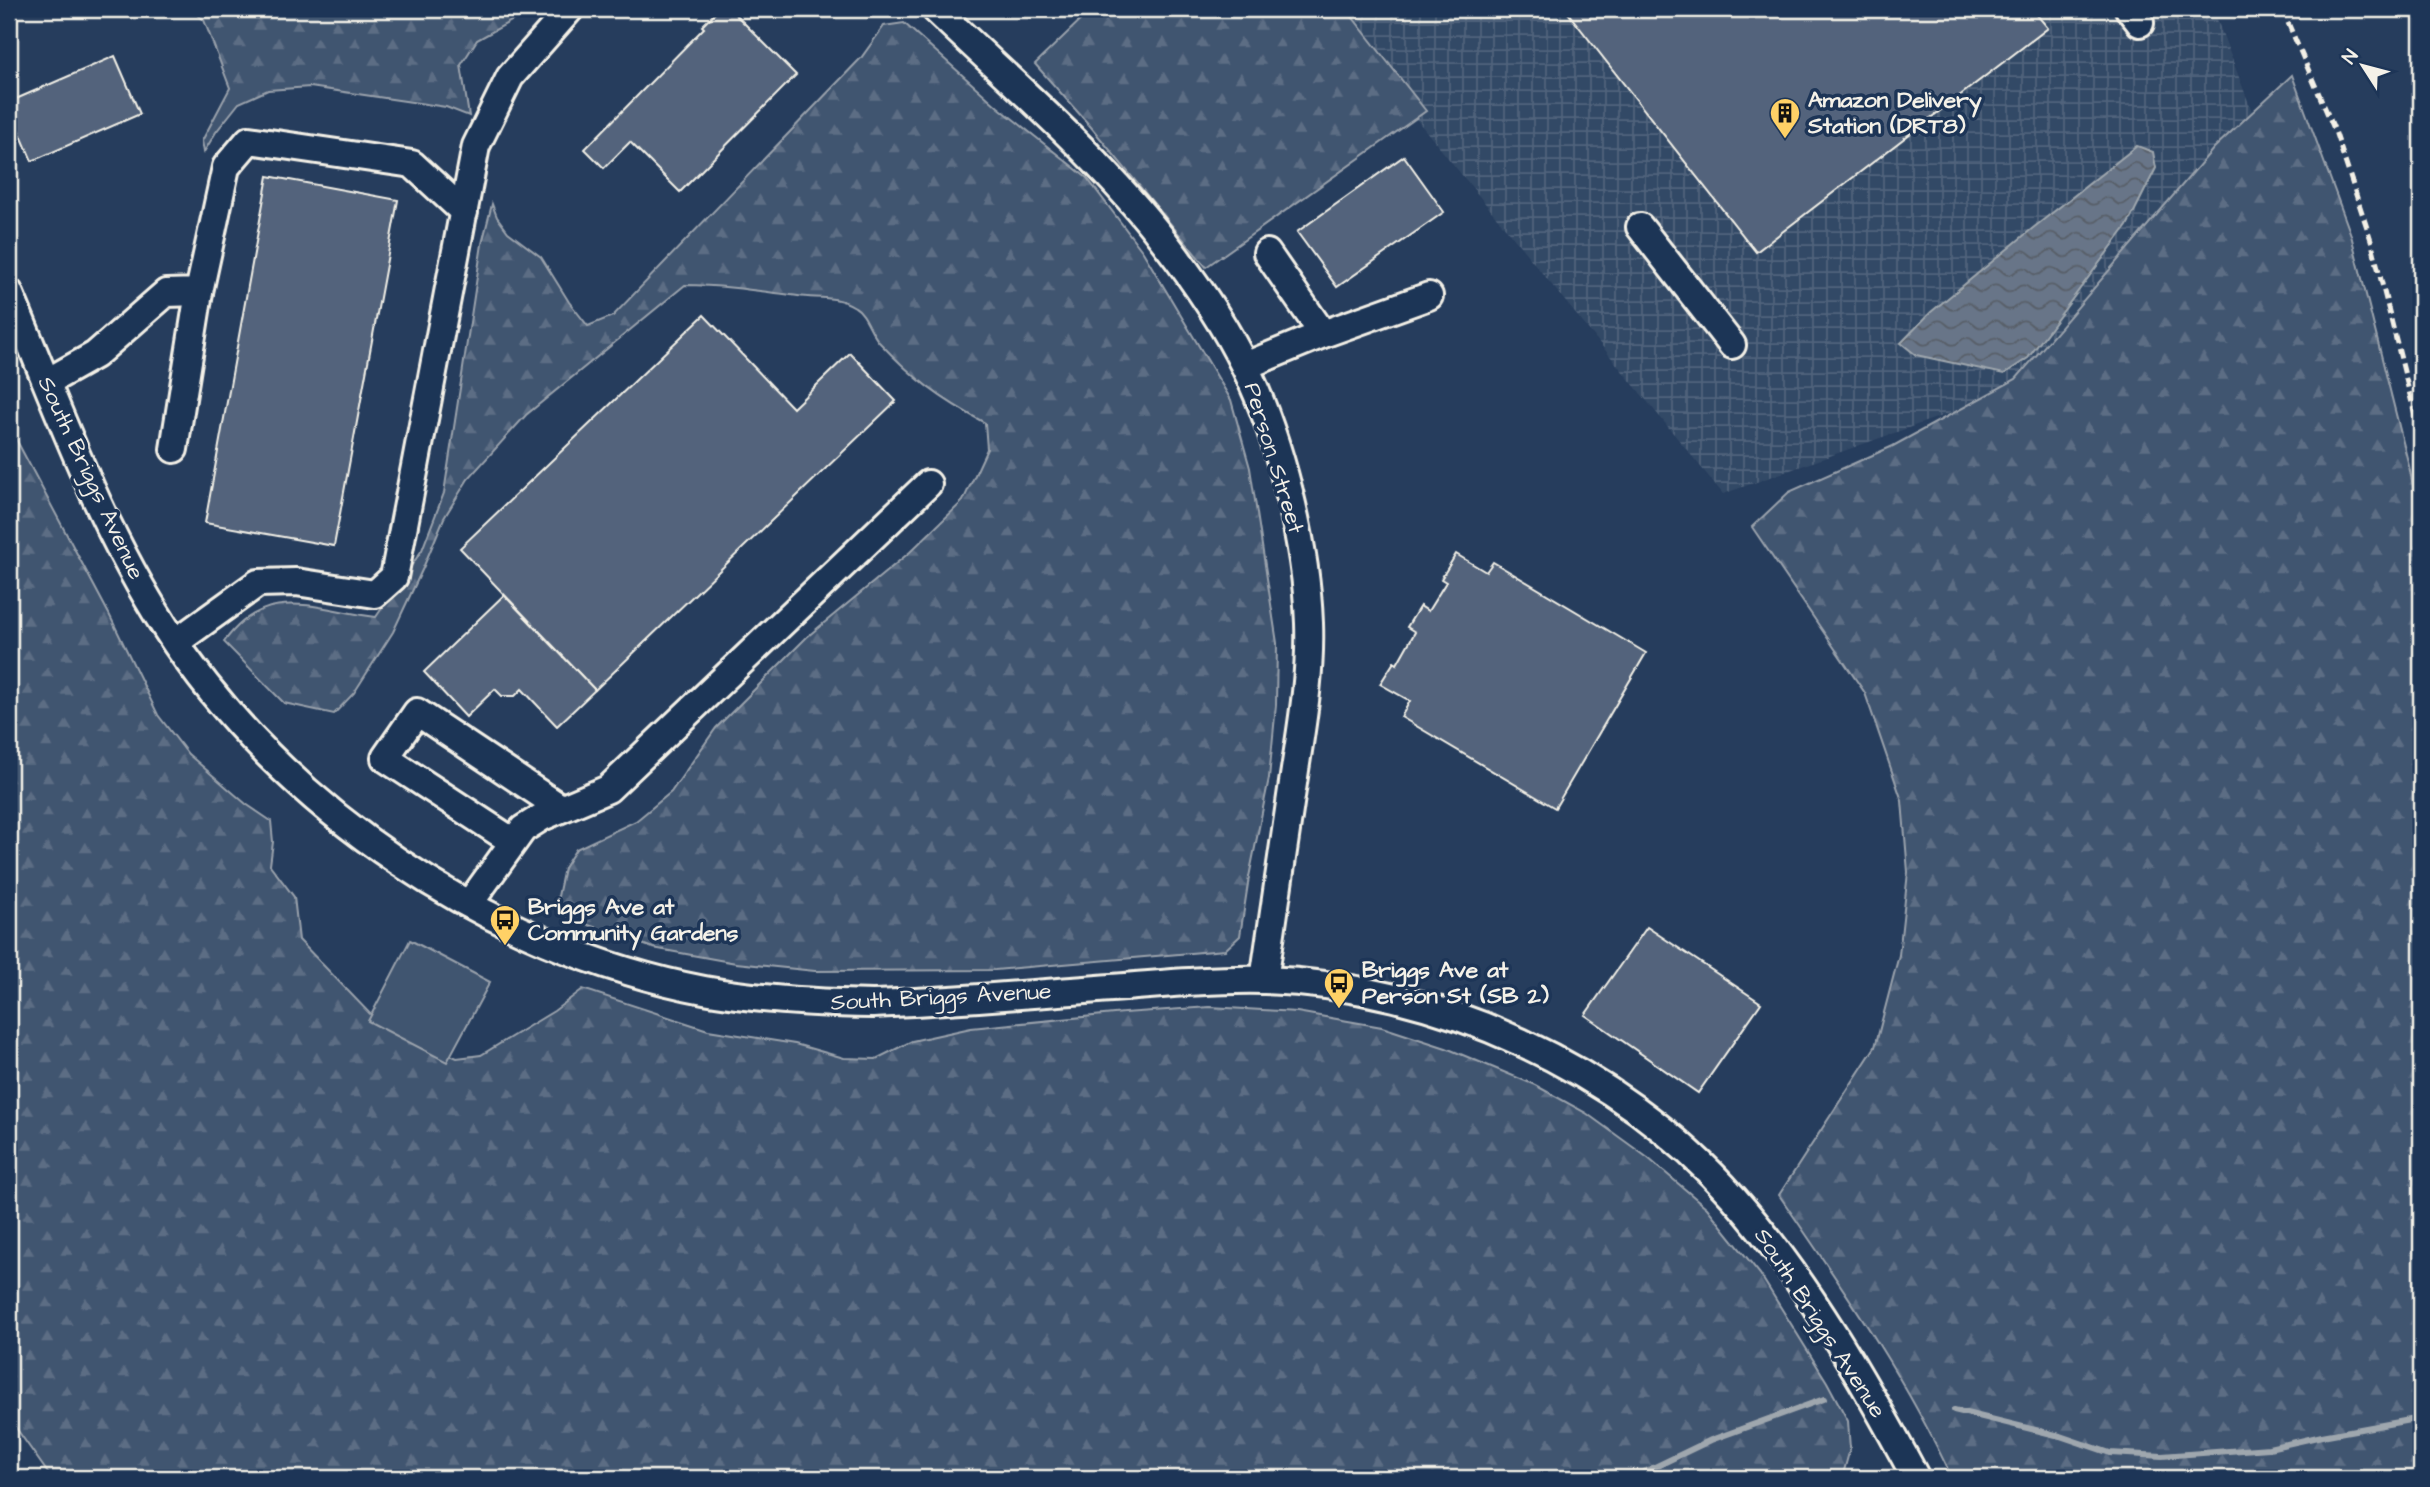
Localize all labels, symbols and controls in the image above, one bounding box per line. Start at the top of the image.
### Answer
north arrow [2328,32,2398,102]
text: N [2336,44,2365,70]
place label: Amazon Delivery Station (DRT8) [1807,84,1982,142]
building icon: Amazon Delivery Station (DRT8) [1768,96,1802,140]
street label: South Briggs Avenue [29,371,152,585]
street label: Person Street [1236,379,1312,538]
place label: Briggs Ave at Community Gardens [528,891,739,951]
bus stop icon: Briggs Ave at Community Gardens [488,903,522,947]
place label: Briggs Ave at Person St (SB 2) [1362,954,1549,1012]
bus stop icon: Briggs Ave at Person St (SB 2) [1322,966,1356,1010]
street label: South Briggs Avenue [830,975,1052,1020]
street label: South Briggs Avenue [1746,1222,1894,1425]

